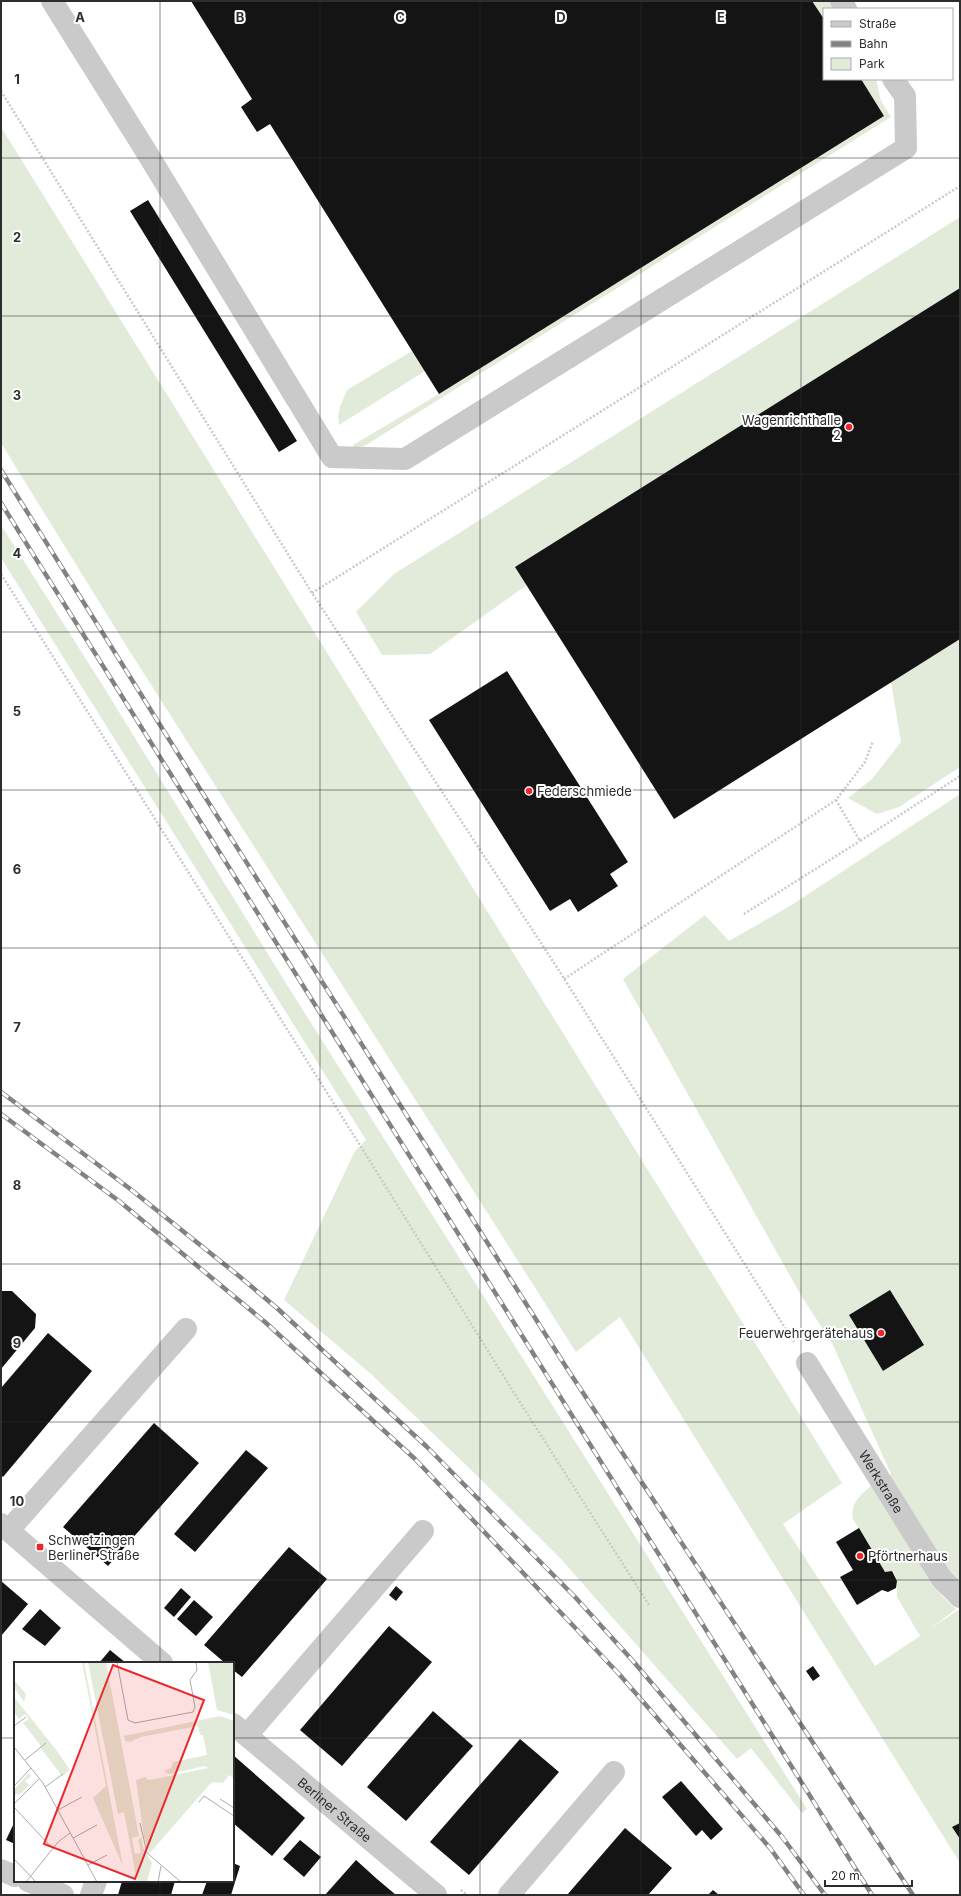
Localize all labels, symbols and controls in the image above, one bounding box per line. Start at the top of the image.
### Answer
legend [823,8,953,80]
text: A [75,9,85,25]
text: B [236,9,245,25]
text: C [395,9,405,25]
text: D [556,9,566,25]
text: E [717,9,725,25]
text: Straße [859,16,896,31]
text: Bahn [859,36,888,51]
text: Park [859,56,885,71]
text: 1 [14,71,20,87]
text: 2 [13,229,21,245]
text: 3 [13,387,21,403]
place label: Wagenrichthalle 2 [742,412,841,443]
marker: Wagenrichthalle 2 [844,422,854,432]
text: 4 [13,545,22,561]
text: 5 [13,703,21,719]
place label: Federschmiede [537,783,632,799]
marker: Federschmiede [524,786,534,796]
text: 6 [13,861,21,877]
text: 7 [13,1019,21,1035]
text: 8 [13,1177,21,1193]
place label: Feuerwehrgerätehaus [739,1325,873,1341]
marker: Feuerwehrgerätehaus [876,1328,886,1338]
text: 9 [13,1335,21,1351]
street label: Werkstraße [856,1447,907,1516]
text: 10 [10,1493,24,1509]
place label: Schwetzingen Berliner Straße [48,1532,140,1563]
marker: Schwetzingen Berliner Straße [35,1542,45,1552]
place label: Pförtnerhaus [868,1548,948,1564]
marker: Pförtnerhaus [855,1551,865,1561]
inset map [14,1662,234,1882]
street label: Berliner Straße [294,1774,375,1845]
scale bar [825,1862,912,1888]
text: 20 m [831,1868,860,1883]

